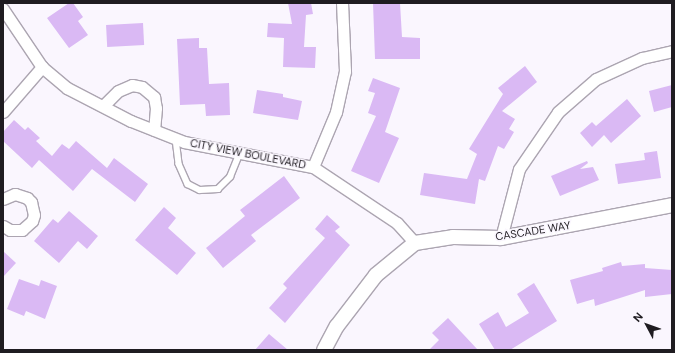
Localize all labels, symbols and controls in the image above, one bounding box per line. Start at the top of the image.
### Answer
street label: CITY VIEW BOULEVARD [189,136,307,172]
street label: CASCADE WAY [495,219,571,243]
north arrow [627,305,667,345]
text: N [630,310,646,325]

